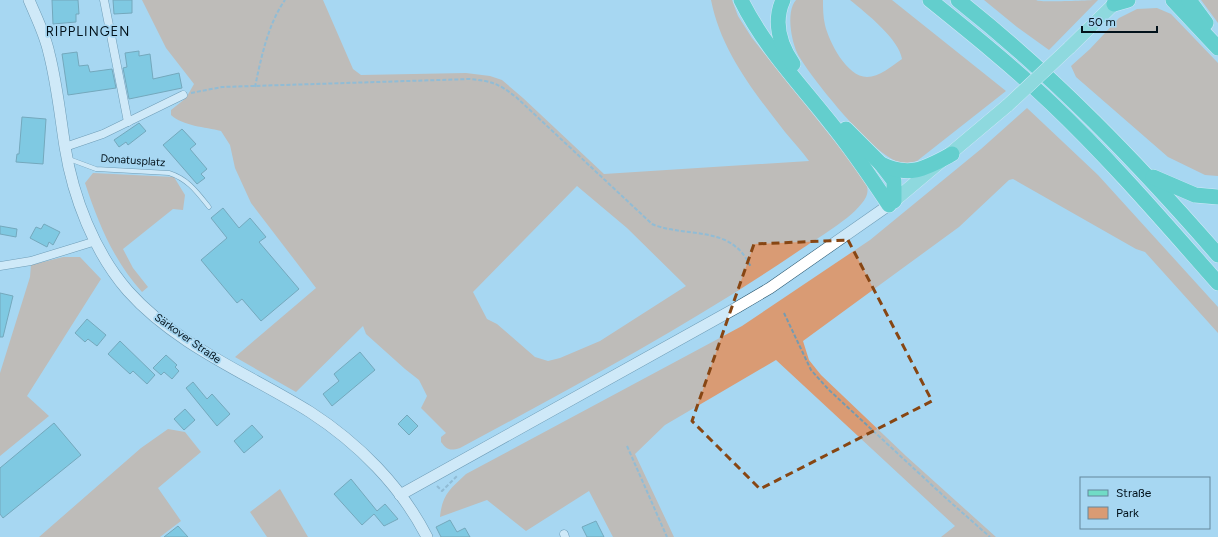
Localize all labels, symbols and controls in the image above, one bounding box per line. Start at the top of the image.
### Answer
scale bar [1082,8,1157,34]
text: 50 m [1088,15,1116,29]
district label: RIPPLINGEN [46,24,130,39]
street label: Donatusplatz [100,152,166,169]
street label: Särkover Straße [152,311,223,366]
legend [1080,477,1210,529]
text: Straße [1116,486,1152,500]
text: Park [1116,506,1139,520]

